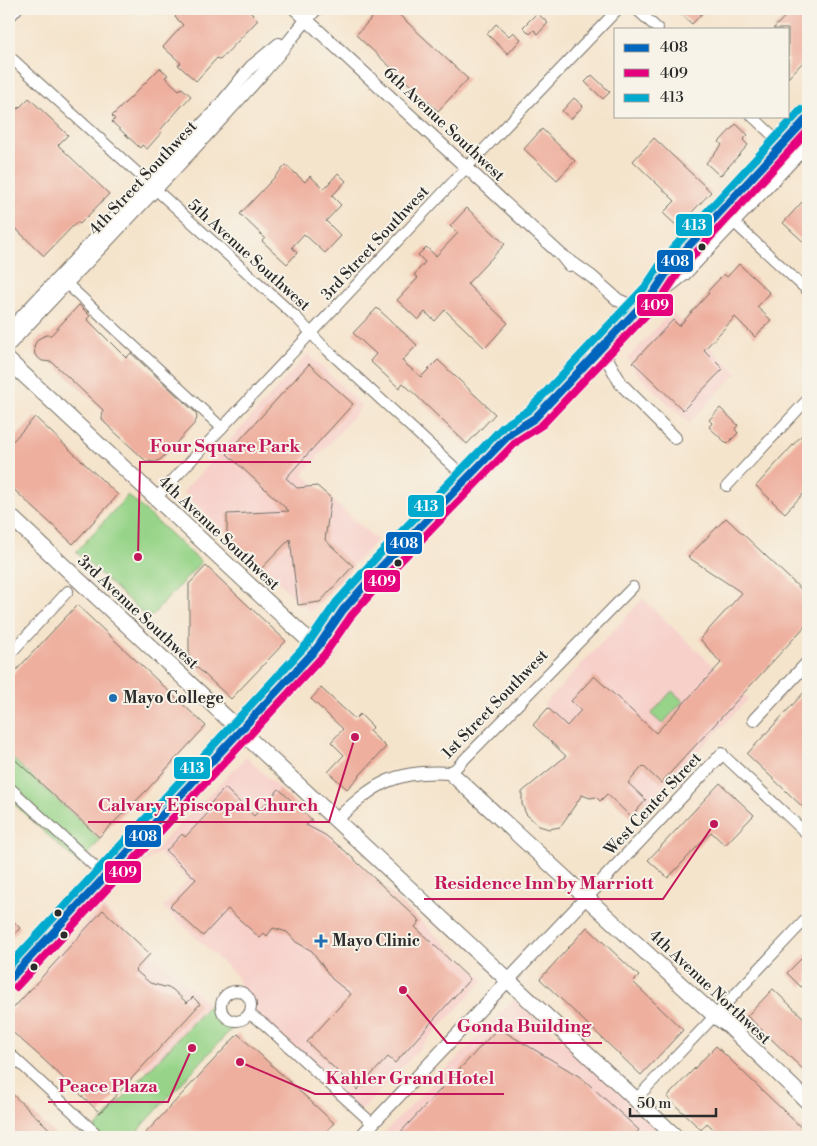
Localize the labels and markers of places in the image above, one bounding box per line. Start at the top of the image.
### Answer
unlabelled marker [697,242,707,252]
callout: Four Square Park [140,429,311,462]
unlabelled marker [393,558,403,568]
place label: Mayo College [123,688,224,708]
marker: Mayo College [107,692,119,704]
callout: Calvary Episcopal Church [88,789,329,822]
callout: Residence Inn by Marriott [424,866,663,899]
unlabelled marker [53,908,63,918]
unlabelled marker [59,930,69,940]
place label: Mayo Clinic [332,931,420,951]
marker: Mayo Clinic [314,934,328,948]
unlabelled marker [29,962,39,972]
callout: Gonda Building [447,1010,602,1043]
callout: Kahler Grand Hotel [315,1061,504,1094]
callout: Peace Plaza [48,1069,168,1102]

